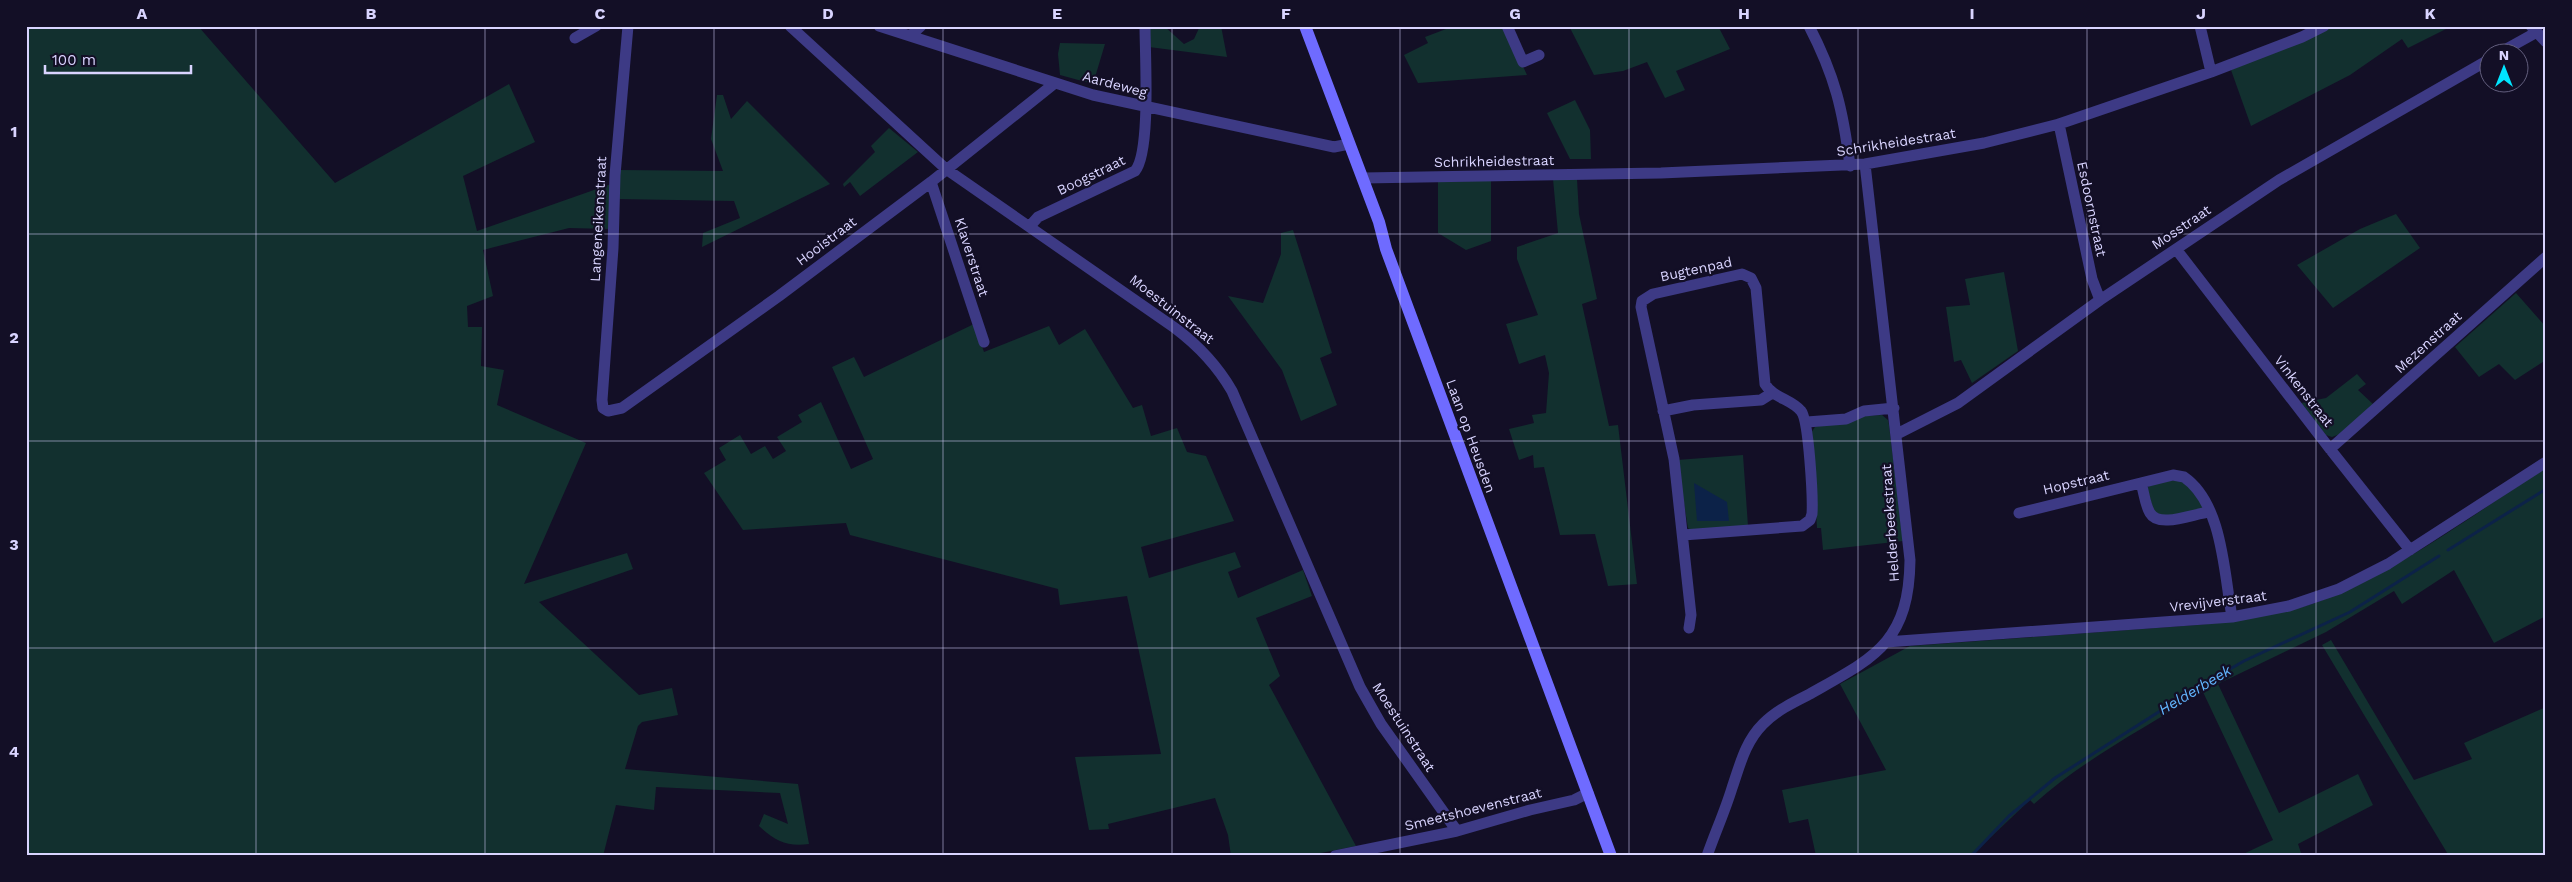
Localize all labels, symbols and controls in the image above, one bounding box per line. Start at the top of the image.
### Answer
text: A [137,4,148,23]
text: B [366,4,377,23]
text: C [595,4,606,23]
text: D [822,4,834,23]
text: E [1052,4,1062,23]
text: F [1281,4,1291,23]
text: G [1509,4,1521,23]
text: H [1738,4,1750,23]
text: I [1969,4,1975,23]
text: J [2196,4,2206,23]
text: K [2424,4,2436,23]
scale bar [45,42,191,74]
north arrow [2480,42,2530,92]
text: N [2499,47,2509,63]
text: 100 m [52,51,96,69]
street label: Aardeweg [1081,68,1150,100]
text: 1 [11,122,17,141]
street label: Schrikheidestraat [1835,125,1957,159]
street label: Boogstraat [1054,152,1128,198]
street label: Schrikheidestraat [1434,152,1554,170]
street label: Langeneikenstraat [587,156,609,282]
street label: Esdoornstraat [2074,160,2110,258]
street label: Mosstraat [2148,201,2214,253]
street label: Hooistraat [793,213,859,269]
street label: Klaverstraat [952,215,992,299]
street label: Bugtenpad [1658,254,1734,284]
street label: Moestuinstraat [1127,271,1218,347]
street label: Mezenstraat [2391,308,2465,376]
text: 2 [9,328,19,347]
street label: Vinkenstraat [2271,352,2337,430]
street label: Laan op Heusden [1443,377,1499,495]
street label: Helderbeekstraat [1878,463,1902,582]
street label: Hopstraat [2041,467,2111,497]
text: 3 [9,535,19,554]
street label: Vrevijverstraat [2169,587,2268,615]
water label: Helderbeek [2155,661,2235,719]
street label: Moestuinstraat [1369,680,1439,775]
text: 4 [9,742,19,761]
street label: Smeetshoevenstraat [1403,784,1543,834]

